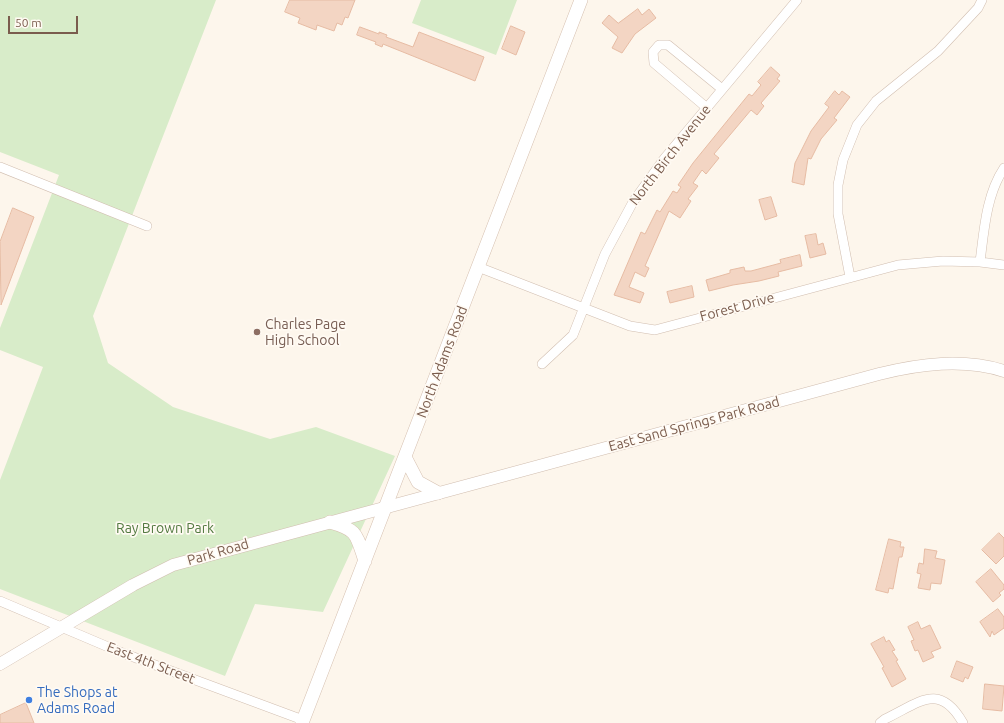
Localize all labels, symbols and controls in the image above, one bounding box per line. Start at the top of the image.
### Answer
scale bar [10,8,80,34]
text: 50 m [15,16,42,29]
street label: North Birch Avenue [626,102,714,208]
street label: Forest Drive [698,289,776,325]
street label: North Adams Road [413,304,471,420]
place label: Charles Page High School [265,316,346,348]
marker: Charles Page High School [252,327,262,337]
street label: East Sand Springs Park Road [607,393,781,455]
park label: Ray Brown Park [116,520,214,536]
street label: Park Road [185,535,251,569]
street label: East 4th Street [104,638,198,688]
place label: The Shops at Adams Road [37,684,117,716]
marker: The Shops at Adams Road [24,695,34,705]

